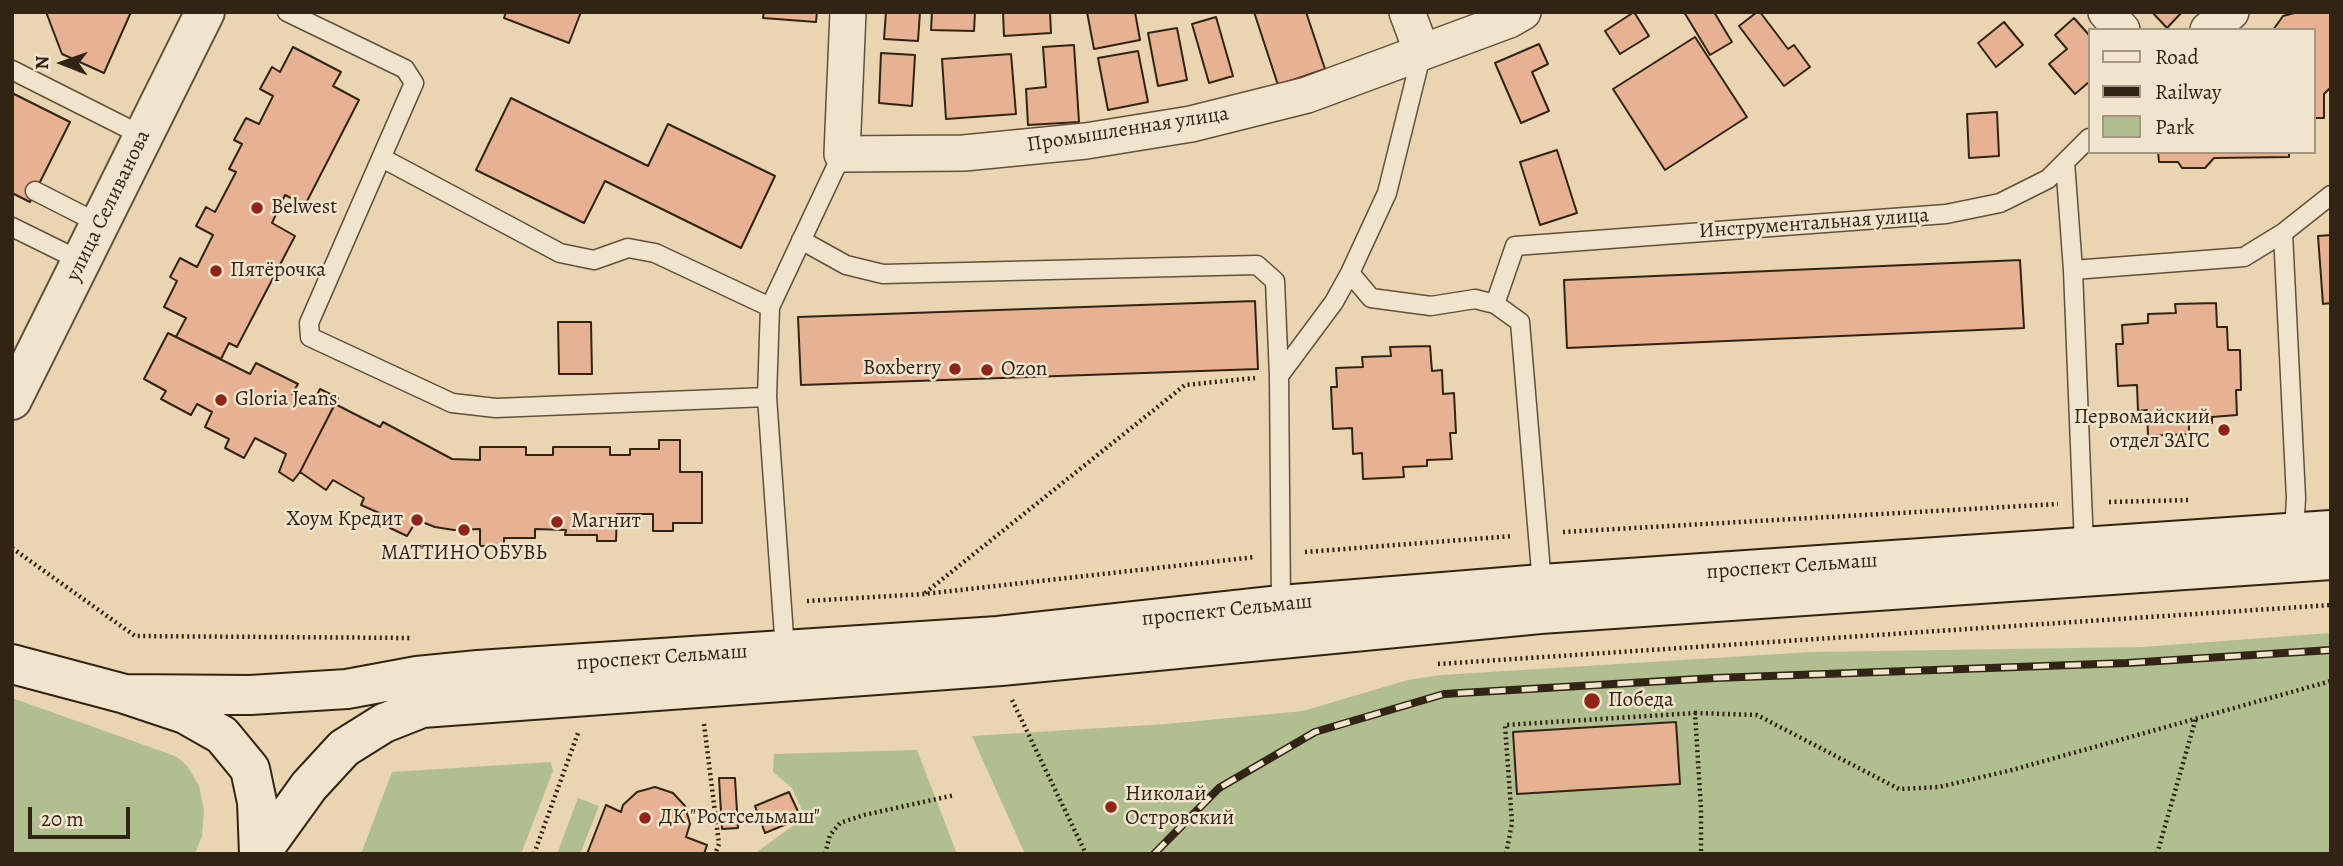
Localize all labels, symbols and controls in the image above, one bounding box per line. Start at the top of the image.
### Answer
north arrow [28,28,98,98]
legend [2088,28,2315,154]
text: Road [2155,43,2199,71]
text: N [29,55,55,70]
text: Railway [2155,78,2221,106]
street label: Промышленная улица [1025,102,1231,158]
text: Park [2155,113,2194,141]
street label: улица Селиванова [62,126,156,286]
place label: Belwest [271,195,337,221]
marker: Belwest [249,200,265,216]
street label: Инструментальная улица [1698,203,1930,245]
place label: Пятёрочка [230,258,326,284]
marker: Пятёрочка [208,263,224,279]
place label: Boxberry [863,356,941,382]
place label: Ozon [1001,357,1047,383]
marker: Boxberry [947,361,963,377]
marker: Ozon [979,362,995,378]
place label: Gloria Jeans [235,387,337,413]
marker: Gloria Jeans [213,392,229,408]
place label: Первомайский отдел ЗАГС [2074,405,2210,455]
marker: Первомайский отдел ЗАГС [2216,422,2232,438]
place label: Хоум Кредит [286,507,403,533]
place label: Магнит [571,509,641,535]
marker: Хоум Кредит [409,512,425,528]
marker: Магнит [549,514,565,530]
marker: МАТТИНО ОБУВЬ [456,522,472,538]
place label: МАТТИНО ОБУВЬ [381,541,547,567]
street label: проспект Сельмаш [1706,548,1878,586]
street label: проспект Сельмаш [1140,590,1314,632]
street label: проспект Сельмаш [576,639,748,677]
place label: Победа [1608,688,1674,714]
marker: Победа [1582,691,1602,711]
place label: Николай Островский [1125,782,1234,832]
scale bar [32,792,133,836]
marker: Николай Островский [1103,799,1119,815]
text: 20 m [41,805,84,833]
place label: ДК "Ростсельмаш" [659,805,820,831]
marker: ДК "Ростсельмаш" [637,810,653,826]

